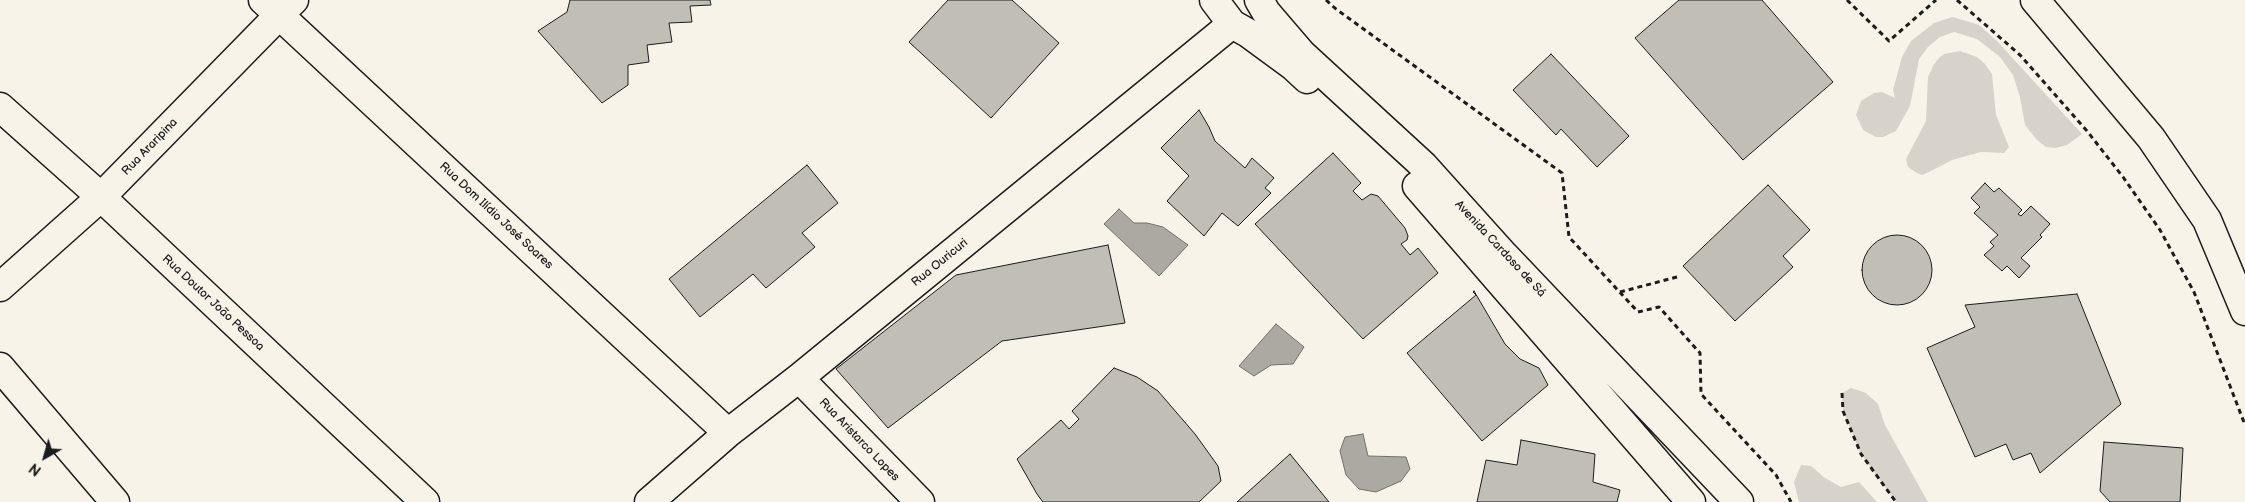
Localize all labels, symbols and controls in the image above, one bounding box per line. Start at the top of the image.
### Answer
street label: Rua Araripina [119,115,181,179]
street label: Rua Dom Ilídio José Soares [436,160,556,272]
street label: Avenida Cardoso de Sá [1452,198,1548,300]
street label: Rua Ouricuri [909,236,971,290]
street label: Rua Doutor João Pessoa [159,252,267,354]
street label: Rua Aristarco Lopes [816,396,902,484]
north arrow [20,432,70,482]
text: N [26,459,45,479]

